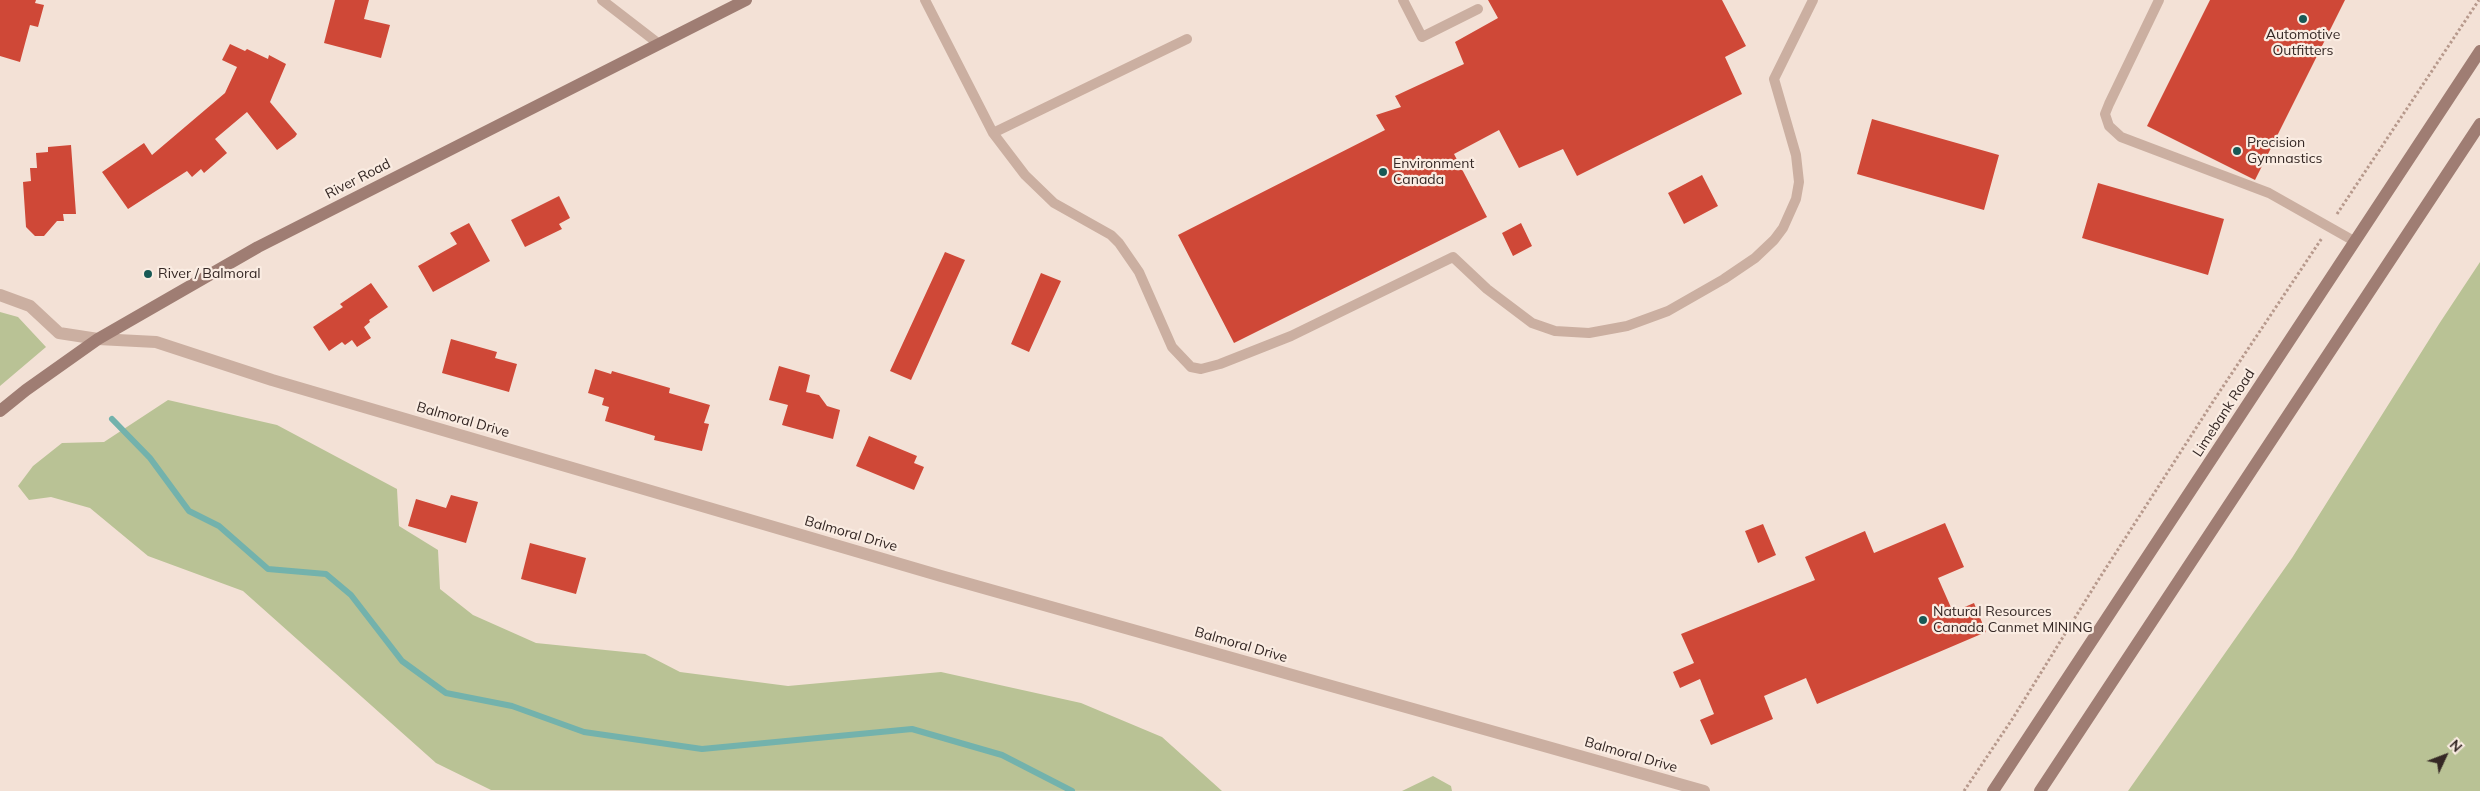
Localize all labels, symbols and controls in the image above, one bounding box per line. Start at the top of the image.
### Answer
marker: Automotive Outfitters [2297,13,2309,25]
place label: Automotive Outfitters [2266,27,2340,59]
place label: Precision Gymnastics [2247,135,2323,168]
marker: Precision Gymnastics [2231,145,2243,157]
street label: River Road [323,155,393,203]
place label: Environment Canada [1393,156,1474,188]
marker: Environment Canada [1377,166,1389,178]
place label: River / Balmoral [158,266,261,282]
marker: River / Balmoral [142,268,154,280]
street label: Limebank Road [2189,366,2259,460]
street label: Balmoral Drive [415,399,511,441]
street label: Balmoral Drive [803,513,899,555]
place label: Natural Resources Canada Canmet MINING [1933,604,2093,636]
marker: Natural Resources Canada Canmet MINING [1917,614,1929,626]
street label: Balmoral Drive [1193,624,1289,666]
north arrow [2420,731,2470,781]
street label: Balmoral Drive [1583,734,1679,776]
text: N [2446,736,2466,756]

